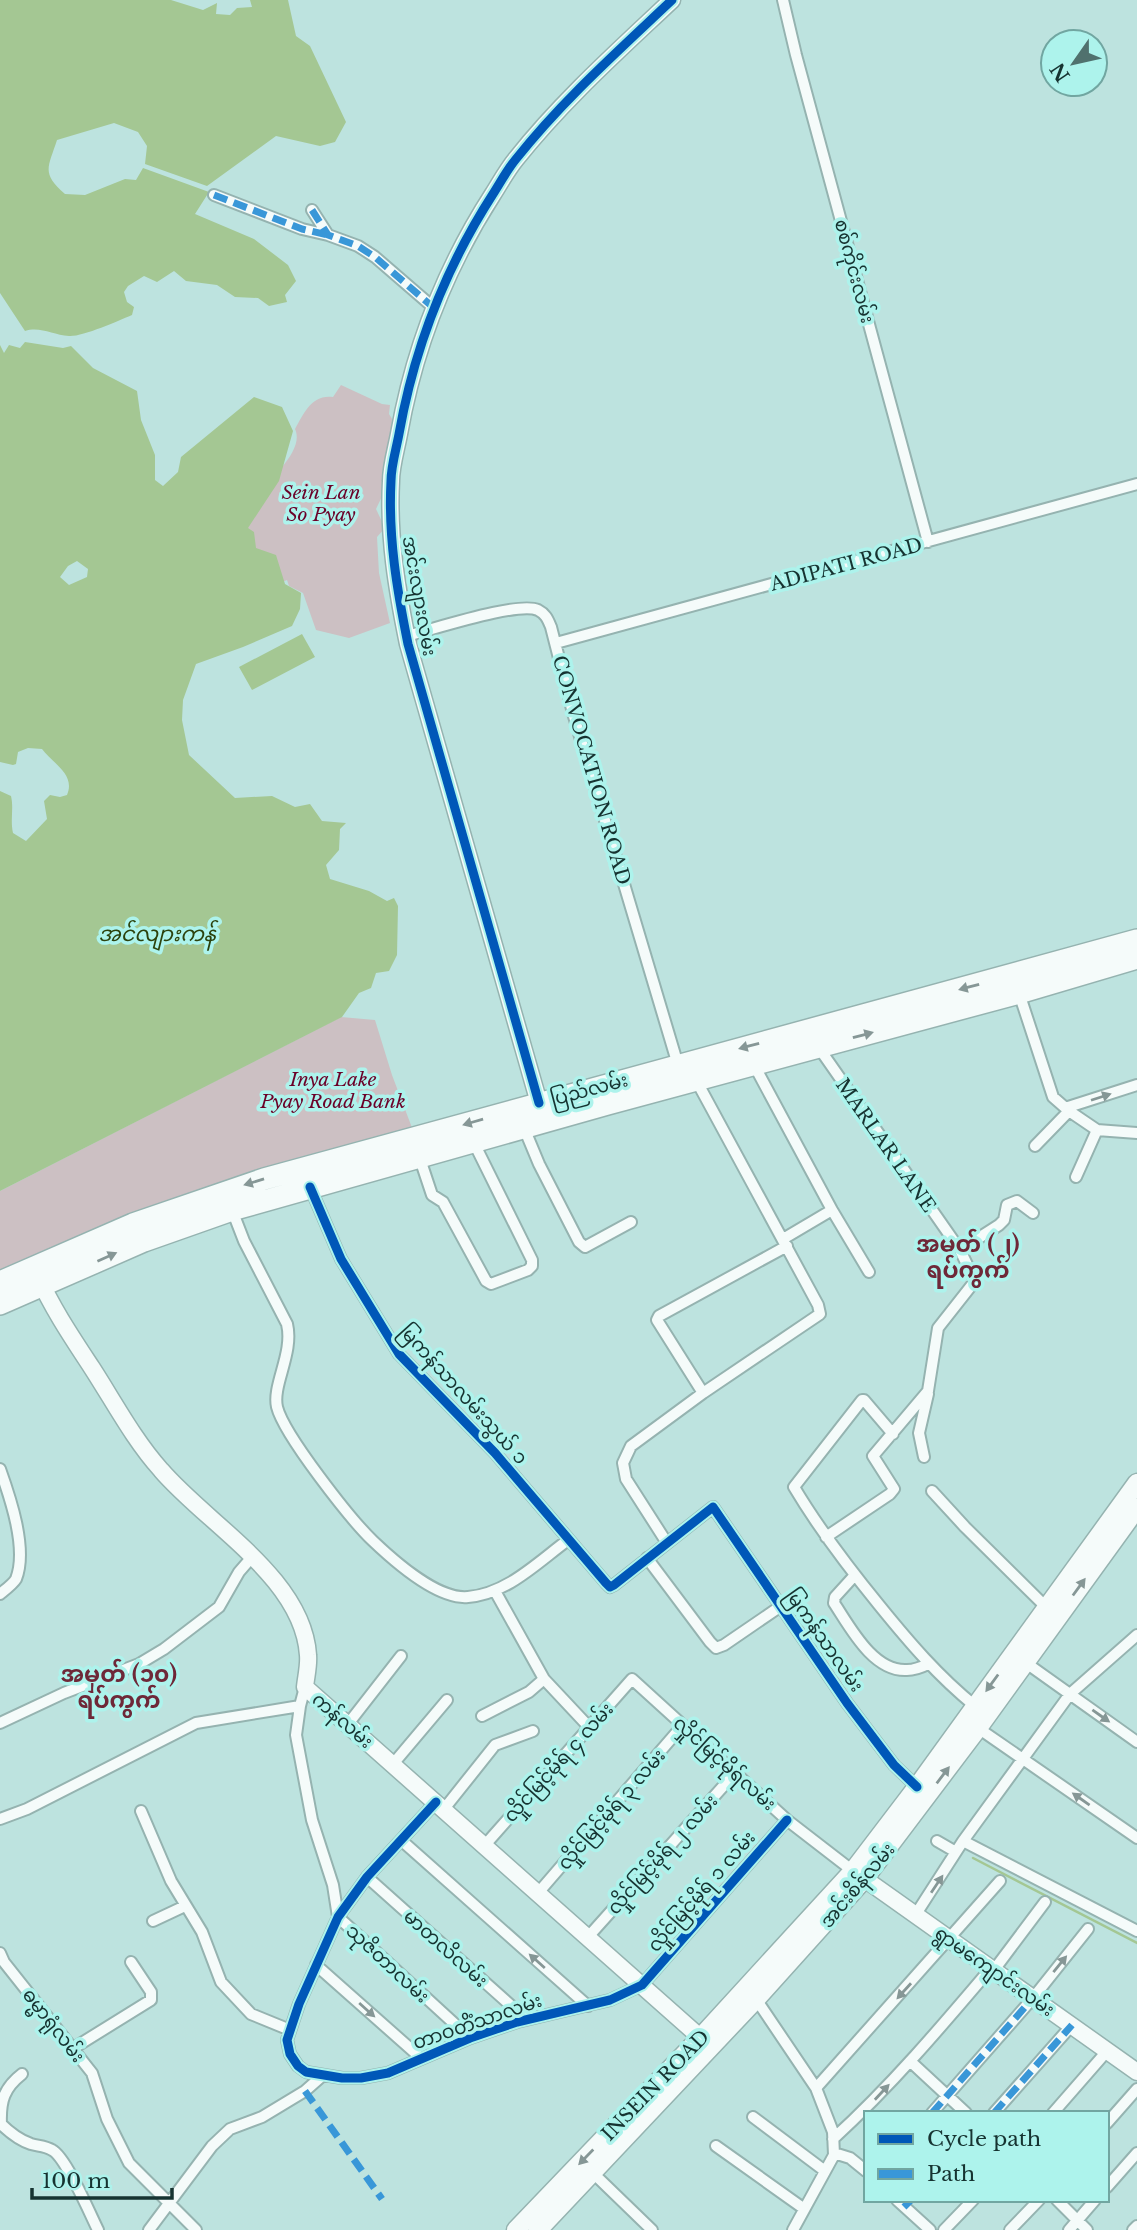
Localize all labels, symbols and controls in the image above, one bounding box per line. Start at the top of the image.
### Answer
north arrow [1039,28,1109,98]
text: N [1046,58,1075,86]
street label: စစ်ကိုင်းလမ်း [825,216,882,327]
park label: Sein Lan So Pyay [281,481,361,526]
street label: ADIPATI ROAD [767,533,925,596]
street label: အင်းလျားလမ်း [394,534,444,659]
street label: CONVOCATION ROAD [548,653,635,887]
water label: အင်လျားကန် [98,919,219,951]
one-way arrow [959,983,980,993]
one-way arrow [853,1030,874,1040]
one-way arrow [738,1041,760,1052]
street label: ပြည်လမ်း [547,1065,631,1115]
park label: Inya Lake Pyay Road Bank [259,1068,406,1113]
street label: MARLAR LANE [831,1074,940,1217]
one-way arrow [1091,1091,1112,1101]
one-way arrow [462,1117,484,1128]
one-way arrow [243,1177,264,1188]
district label: အမှတ် (၂) ရပ်ကွက် [916,1228,1020,1289]
one-way arrow [97,1251,118,1262]
street label: မြကန်သာလမ်းသွယ် ၁ [392,1318,535,1472]
one-way arrow [1072,1578,1086,1596]
street label: မြကန်သာလမ်း [777,1583,871,1698]
district label: အမှတ် (၁၀) ရပ်ကွက် [61,1658,177,1719]
one-way arrow [985,1674,999,1692]
street label: ကန်လမ်း [305,1685,380,1756]
street label: လှိုင်မြင့်မိုရ် ၄ လမ်း [497,1696,622,1830]
street label: လှိုင်မြင့်မိုရ်လမ်း [665,1709,783,1819]
one-way arrow [1092,1709,1110,1723]
street label: လှိုင်မြင့်မိုရ် ၃ လမ်း [550,1742,674,1878]
one-way arrow [936,1766,950,1784]
street label: လှိုင်မြင့်မိုရ် ၂ လမ်း [600,1787,726,1923]
one-way arrow [1072,1792,1090,1806]
street label: လှိုင်မြင့်မိုရ် ၁ လမ်း [640,1824,764,1960]
street label: အင်းစိန်လမ်း [813,1836,903,1935]
one-way arrow [930,1874,943,1893]
street label: မာတလိလမ်း [399,1902,494,1992]
street label: သုဇိတာလမ်း [338,1917,436,2011]
street label: ရွာမကျောင်းလမ်း [928,1919,1061,2025]
one-way arrow [528,1953,546,1969]
one-way arrow [1053,1955,1068,1973]
street label: ဓမ္မာရုံလမ်း [14,1982,92,2070]
one-way arrow [896,1982,912,2000]
street label: တာဝတိံသာလမ်း [409,1986,545,2054]
one-way arrow [358,2002,376,2018]
street label: INSEIN ROAD [597,2025,714,2145]
one-way arrow [874,2083,891,2100]
legend [864,2111,1109,2202]
text: Cycle path [927,2126,1041,2152]
one-way arrow [578,2148,594,2165]
scale bar [32,2156,172,2200]
text: Path [927,2161,975,2187]
text: 100 m [42,2168,110,2194]

